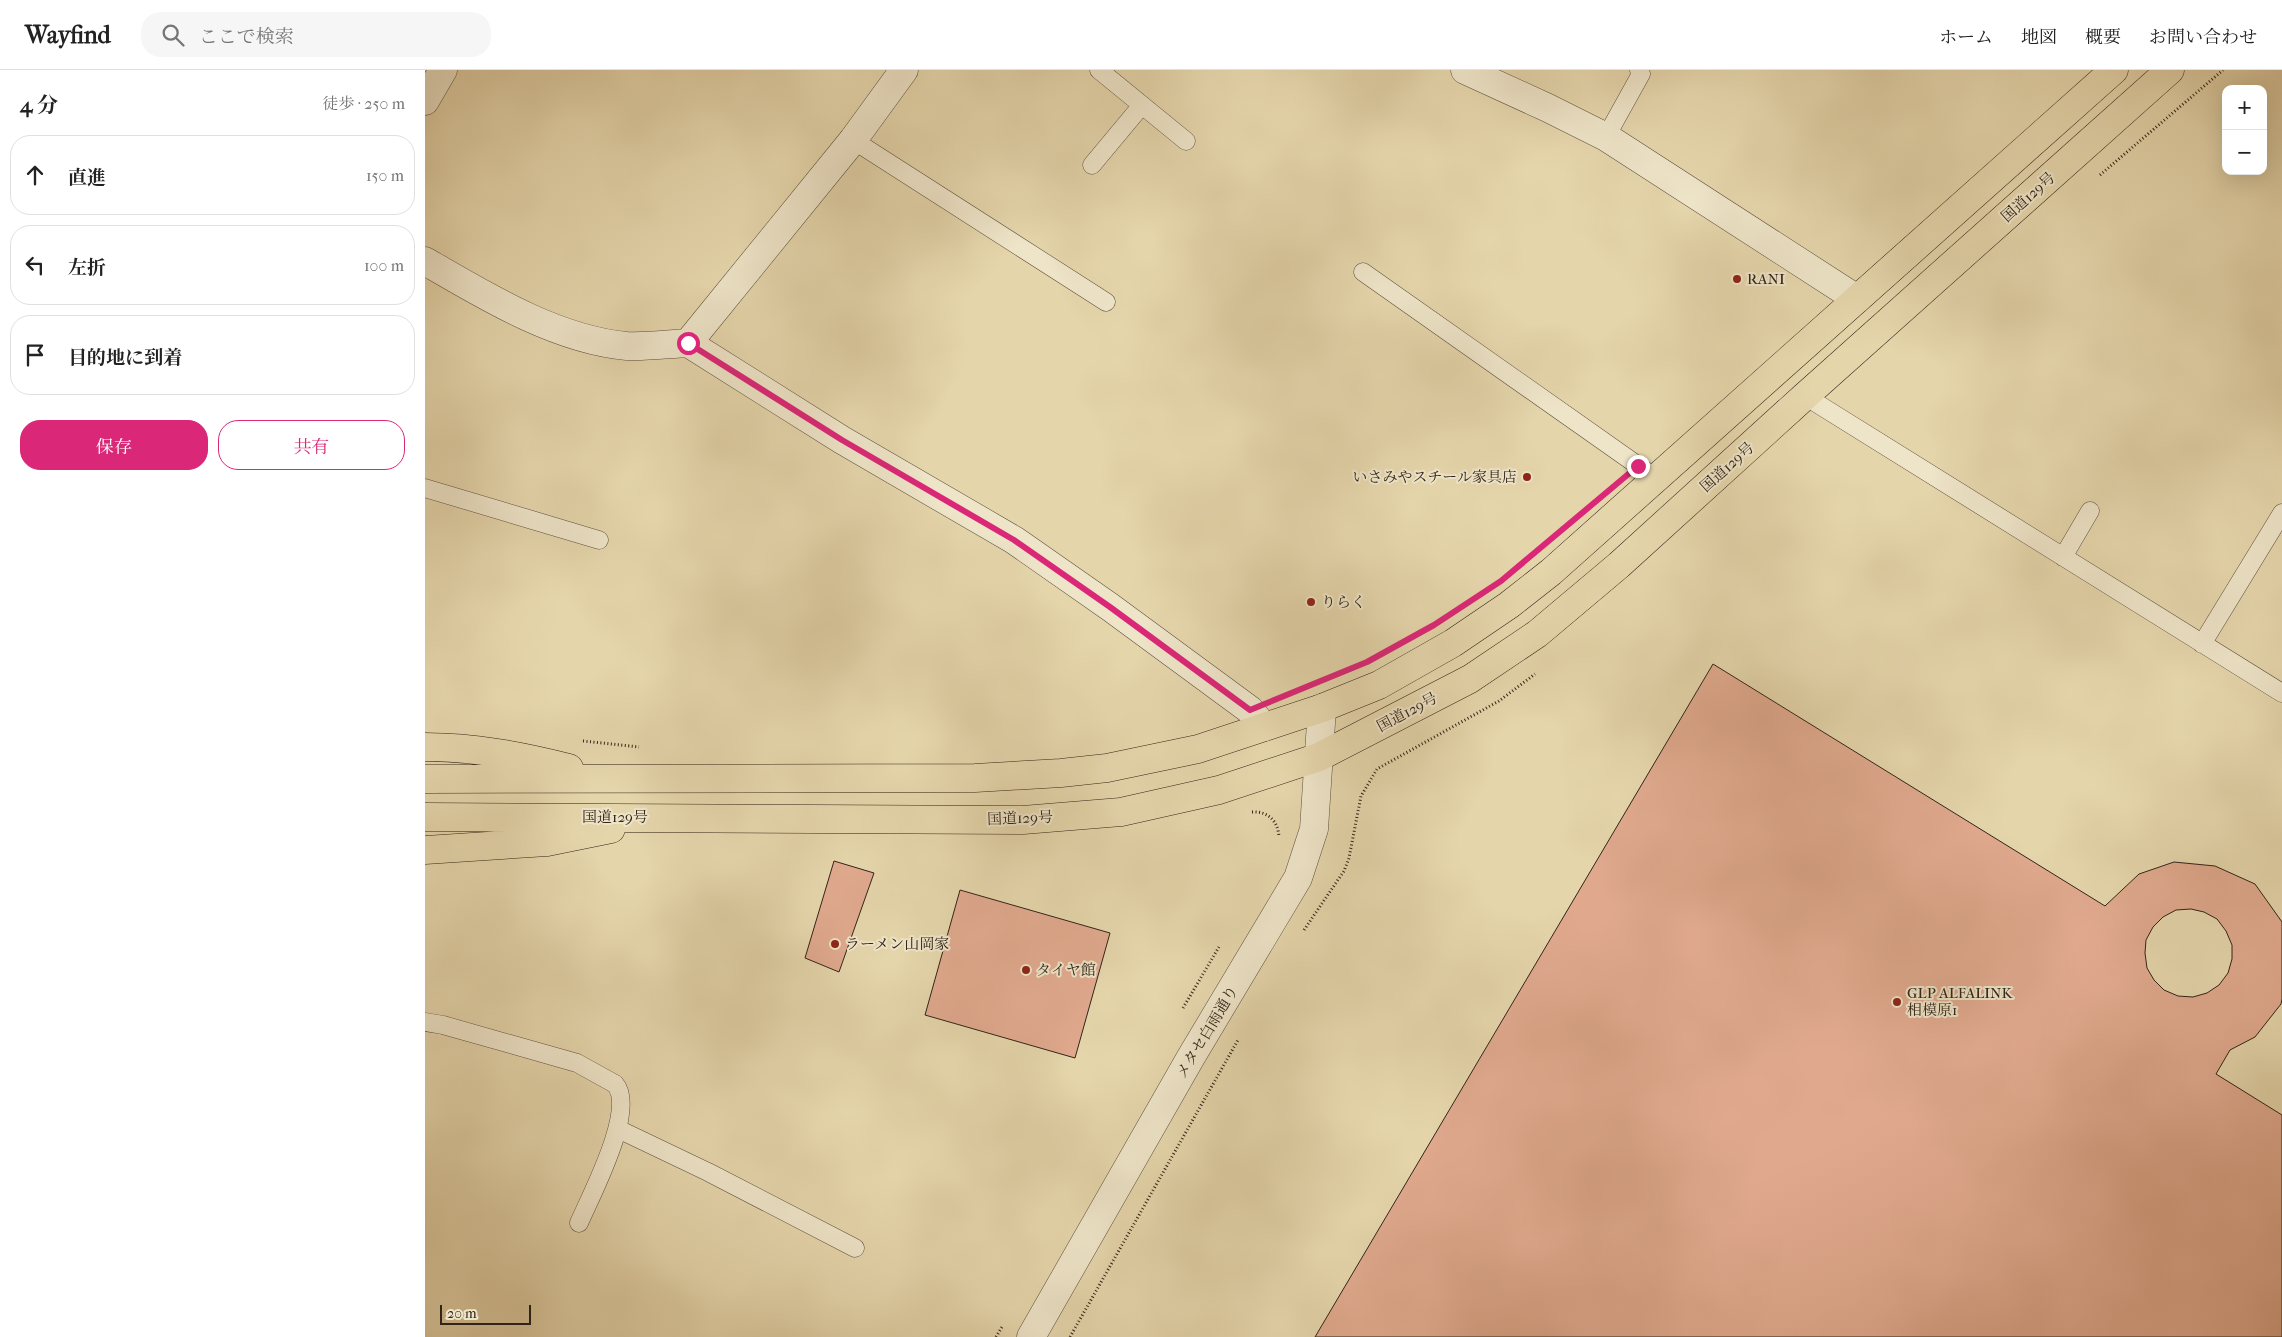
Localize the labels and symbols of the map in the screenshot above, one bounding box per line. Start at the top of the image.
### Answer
street label: 国道129号 [1997,168,2059,226]
place label: RANI [1747,270,1785,288]
marker: RANI [1731,273,1743,285]
route start [677,332,700,355]
street label: 国道129号 [1696,438,1758,496]
route end [1627,455,1650,478]
place label: いさみやスチール家具店 [1353,468,1517,486]
marker: いさみやスチール家具店 [1521,471,1533,483]
place label: りらく [1321,593,1366,611]
marker: りらく [1305,596,1317,608]
street label: 国道129号 [1374,689,1440,735]
street label: 国道129号 [582,808,648,826]
street label: 国道129号 [987,808,1053,828]
place label: ラーメン山岡家 [845,935,949,953]
marker: ラーメン山岡家 [829,938,841,950]
place label: タイヤ館 [1036,961,1096,979]
marker: タイヤ館 [1020,964,1032,976]
street label: メタセ白雨通り [1172,982,1242,1082]
place label: GLP ALFALINK 相模原1 [1907,984,2013,1019]
marker: GLP ALFALINK 相模原1 [1891,996,1903,1008]
scale bar [440,1302,531,1325]

